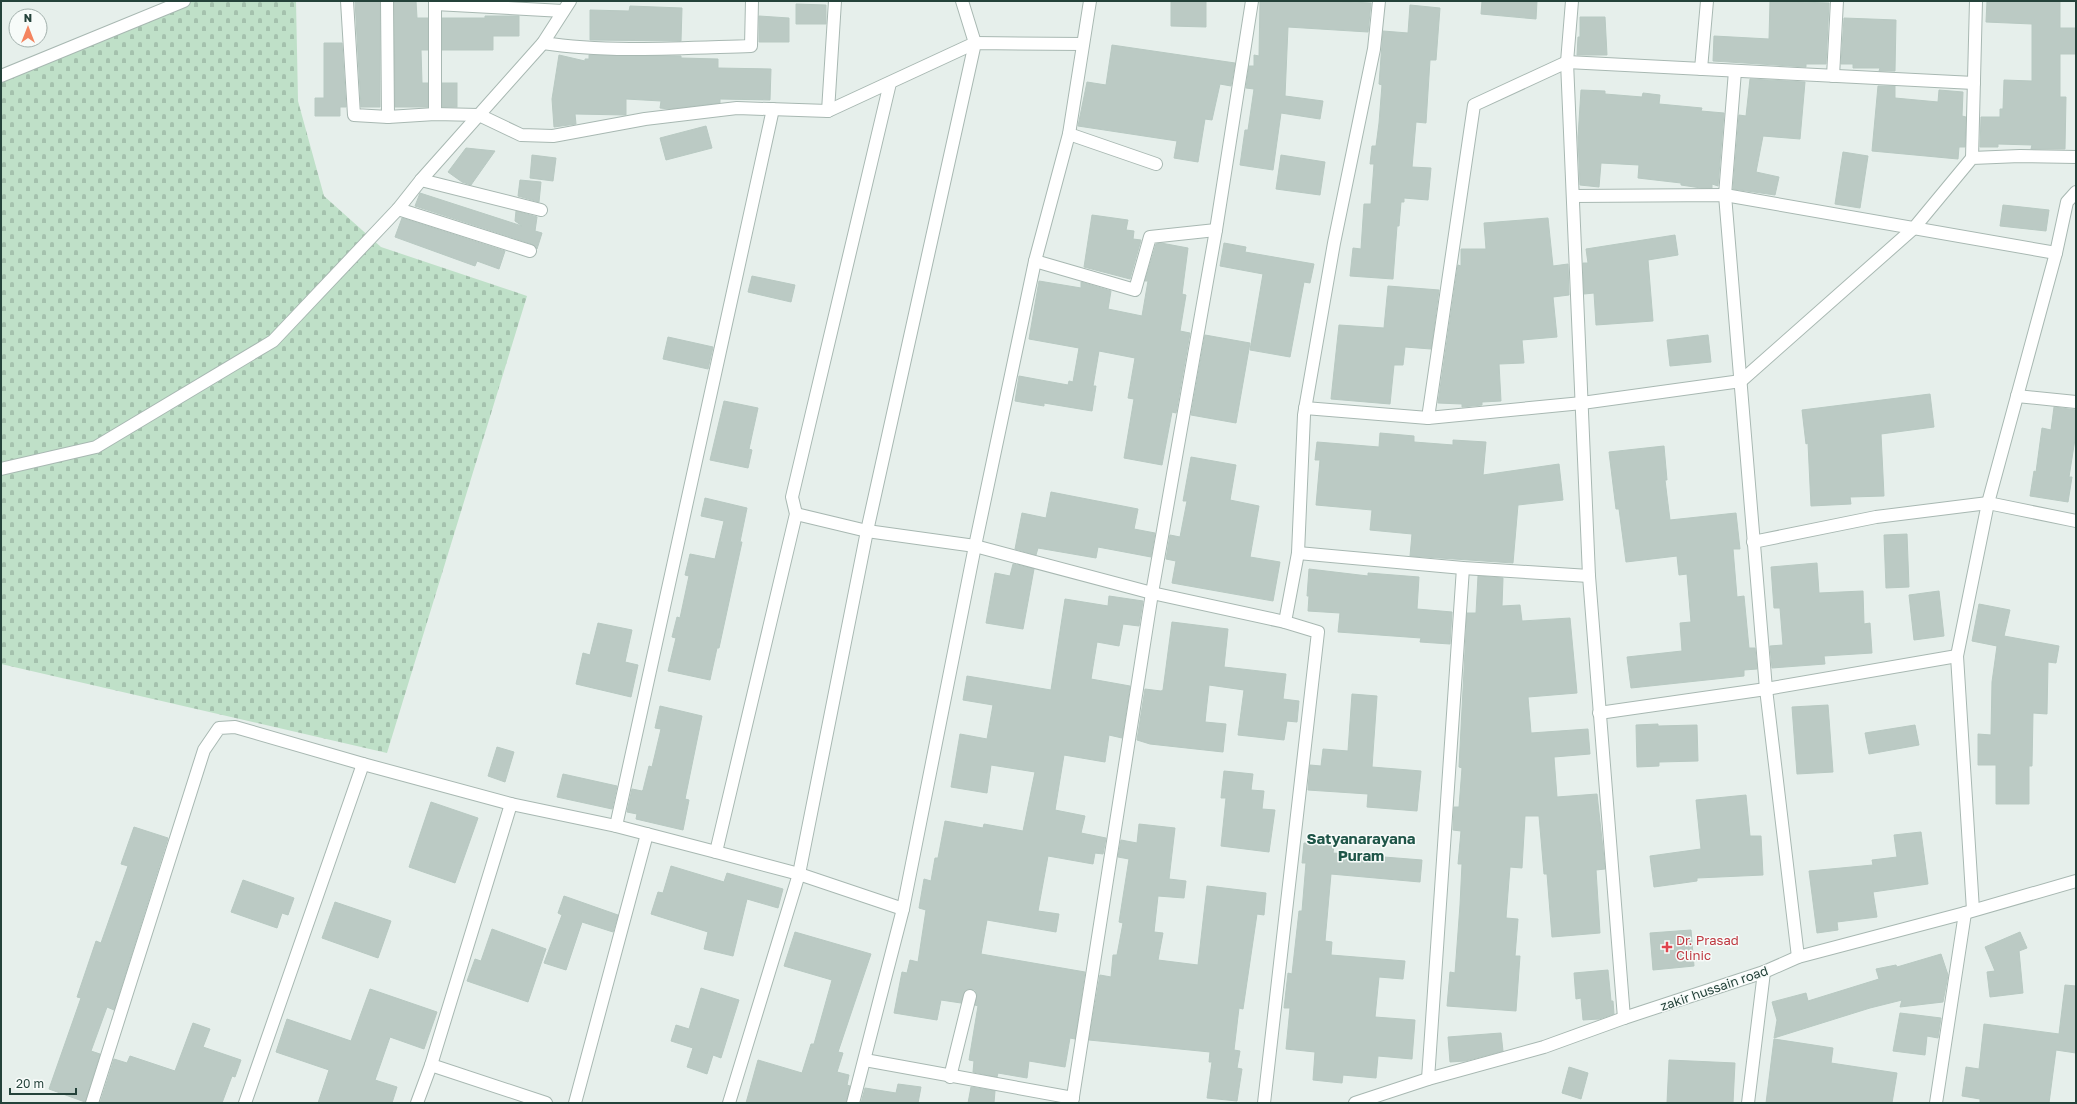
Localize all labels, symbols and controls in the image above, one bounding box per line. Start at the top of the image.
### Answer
north arrow [8,8,48,48]
text: N [24,11,32,24]
district label: Satyanarayana Puram [1307,829,1416,864]
place label: Dr. Prasad Clinic [1676,932,1739,963]
marker: Dr. Prasad Clinic [1661,941,1673,953]
street label: zakir hussain road [1658,962,1770,1014]
scale bar [10,1070,76,1096]
text: 20 m [16,1076,44,1091]

